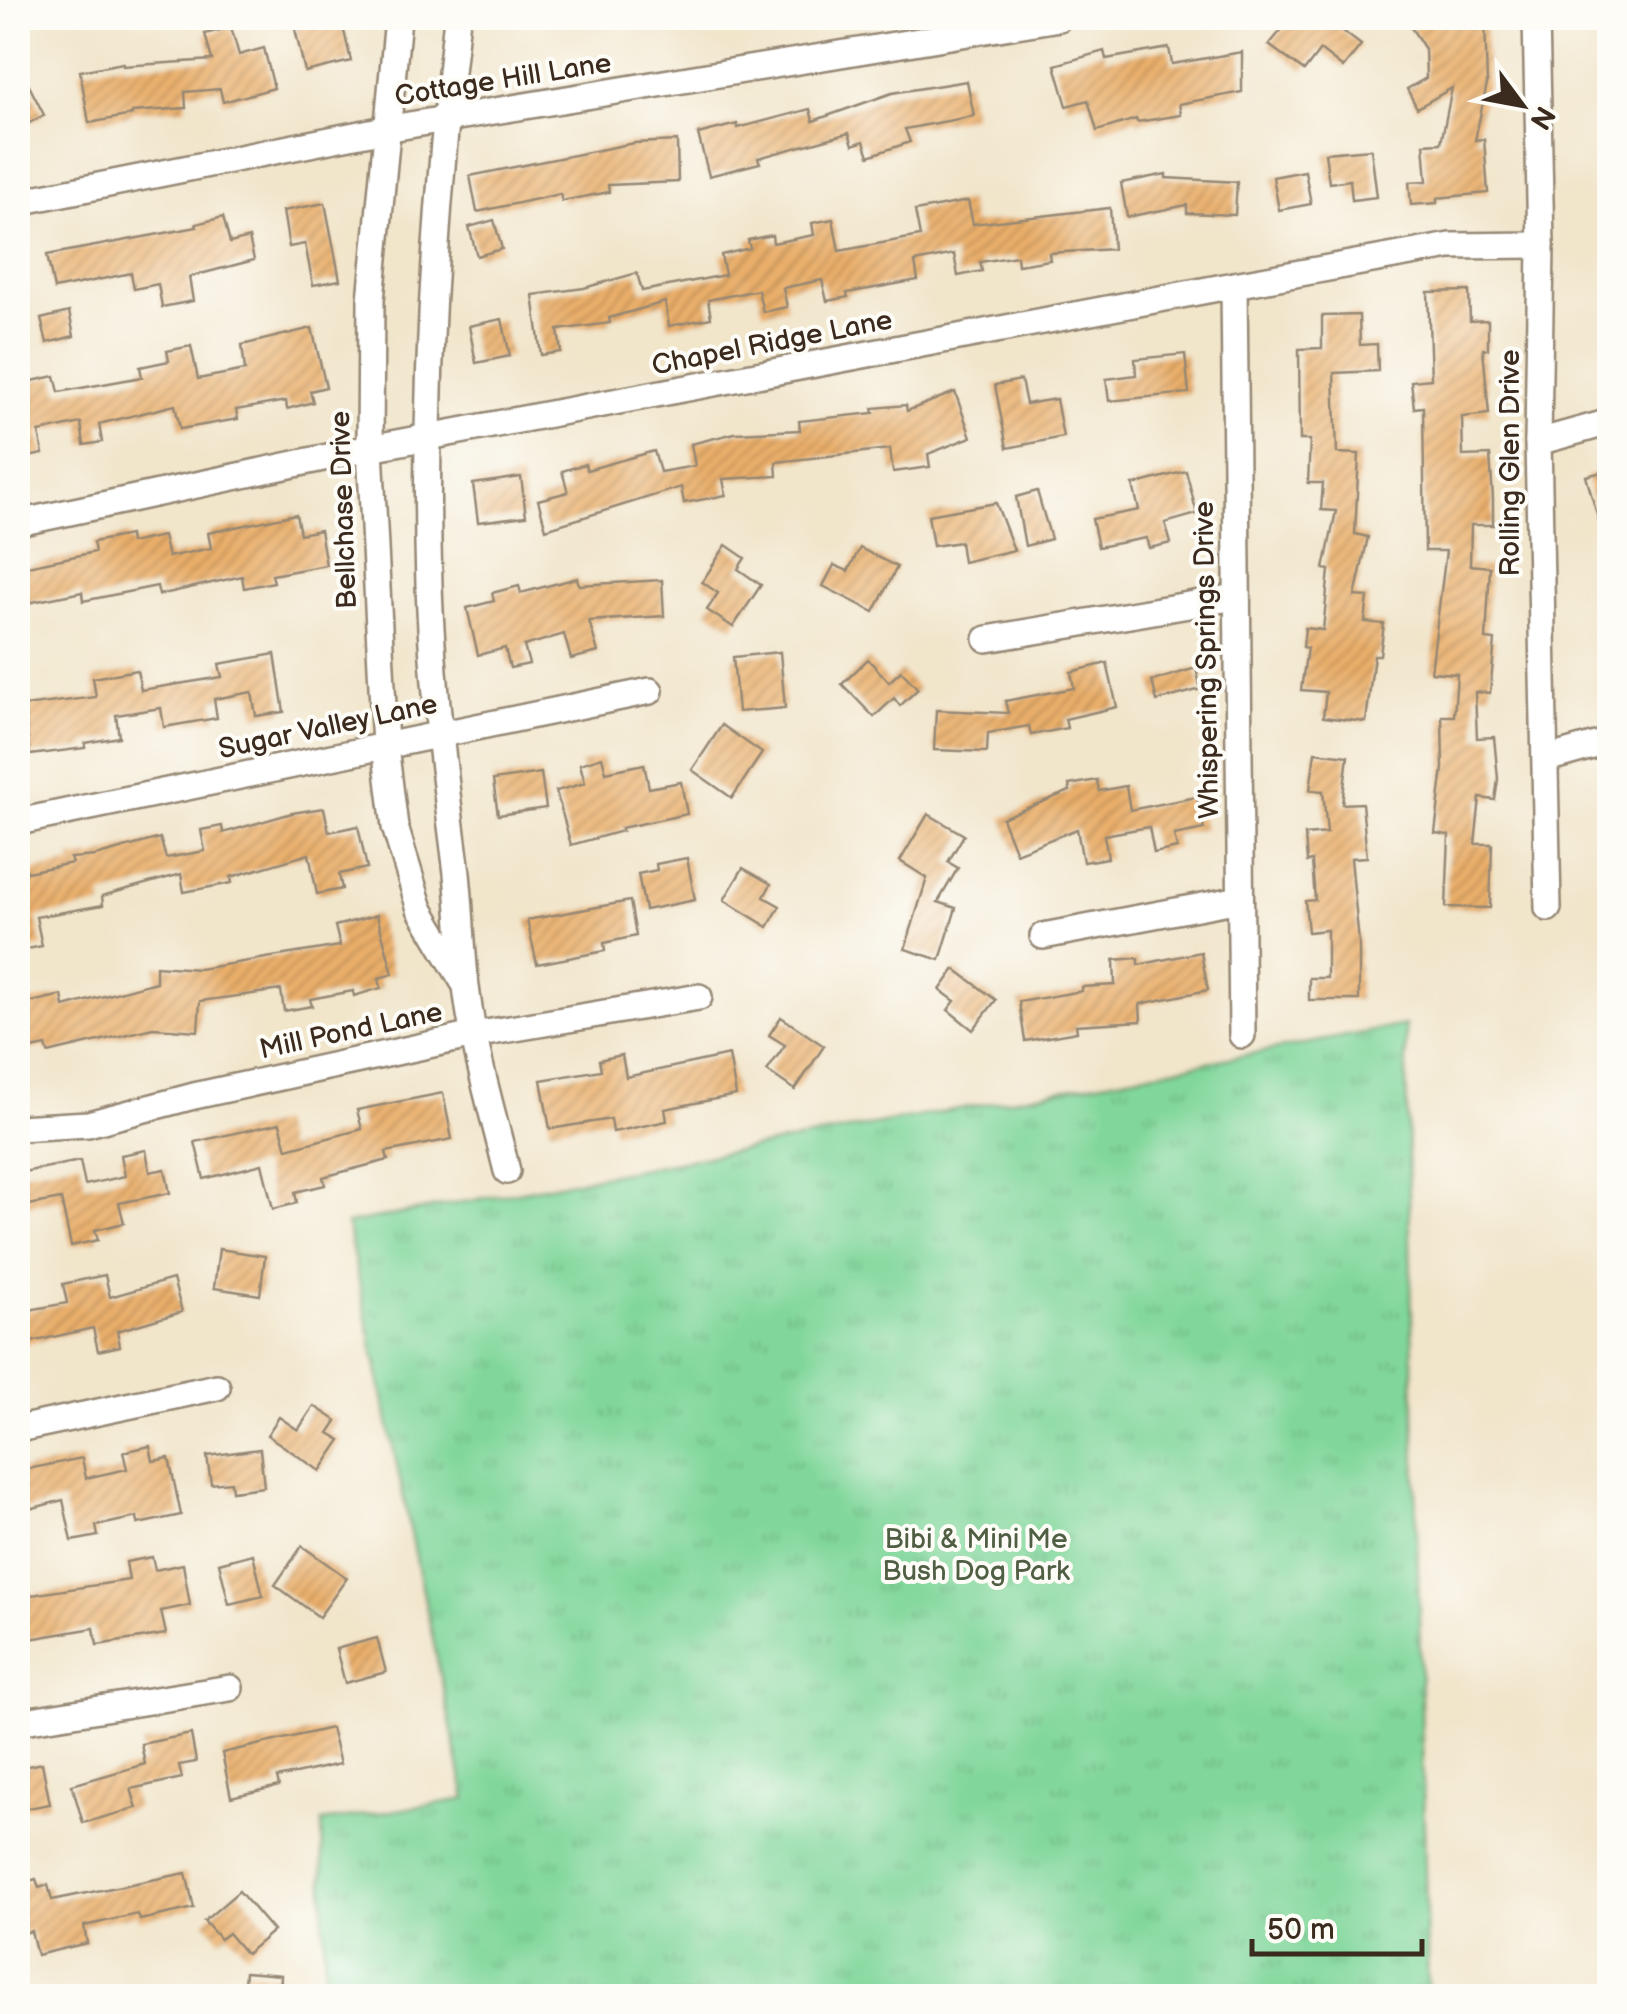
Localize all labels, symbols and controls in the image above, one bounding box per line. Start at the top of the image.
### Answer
street label: Cottage Hill Lane [392,47,614,113]
north arrow [1472,55,1572,155]
text: N [1522,100,1561,135]
street label: Chapel Ridge Lane [649,303,895,383]
street label: Rolling Glen Drive [1494,349,1527,577]
street label: Bellchase Drive [324,410,364,610]
street label: Whispering Springs Drive [1188,501,1226,819]
street label: Sugar Valley Lane [216,688,440,766]
street label: Mill Pond Lane [257,996,445,1066]
park label: Bibi & Mini Me Bush Dog Park [882,1523,1070,1588]
scale bar [1252,1894,1422,1956]
text: 50 m [1267,1912,1335,1948]

